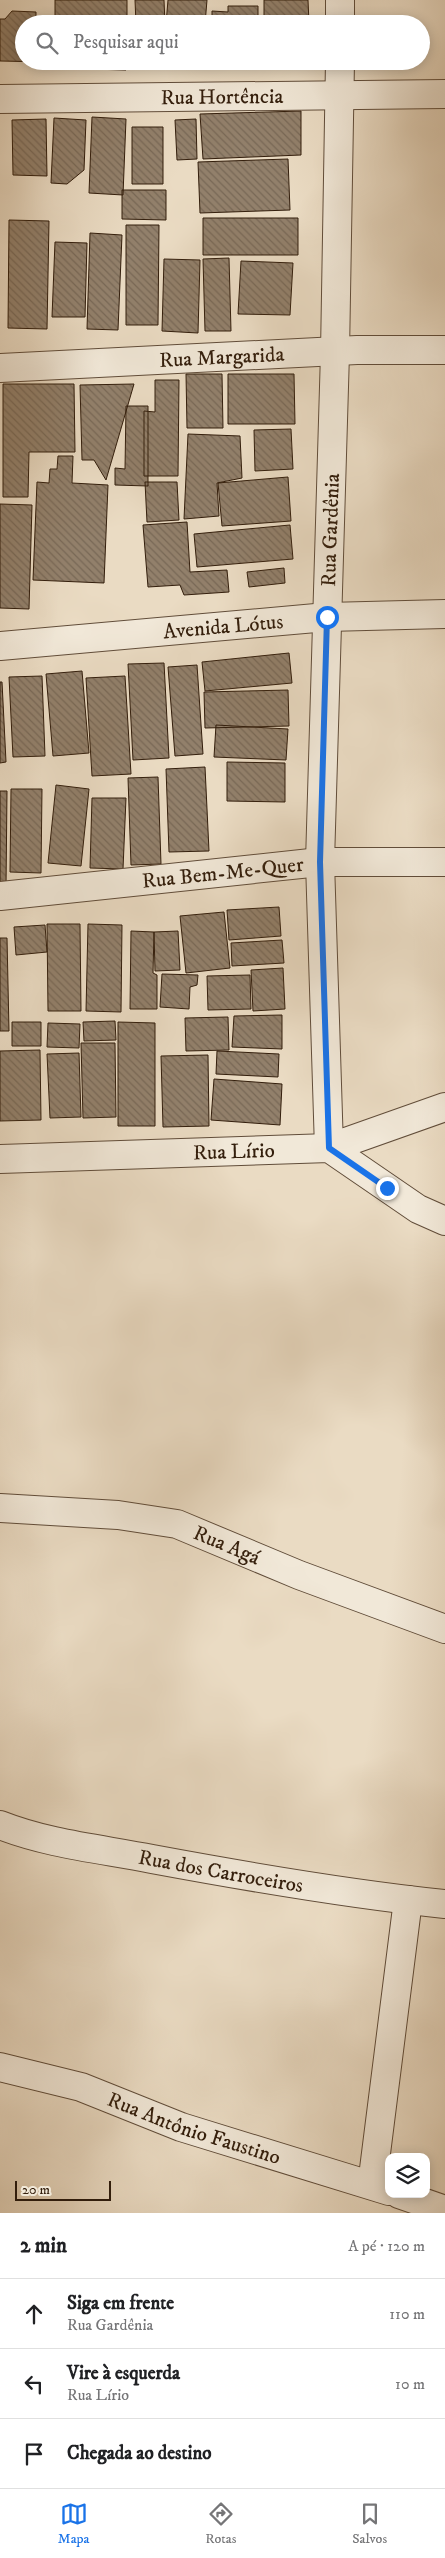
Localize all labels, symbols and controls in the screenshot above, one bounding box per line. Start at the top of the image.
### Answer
search box [15,15,430,70]
icon: search [33,29,61,57]
text: Pesquisar aqui [73,31,179,54]
street label: Rua Hortência [161,84,284,111]
street label: Rua Margarida [159,342,285,374]
street label: Rua Gardênia [316,473,346,587]
route start [316,606,339,629]
street label: Avenida Lótus [162,609,284,645]
street label: Rua Bem-Me-Quer [141,852,305,895]
street label: Rua Lírio [193,1138,275,1167]
route end [376,1177,399,1200]
street label: Rua Agá [189,1520,264,1571]
street label: Rua dos Carroceiros [136,1845,305,1899]
street label: Rua Antônio Faustino [103,2087,284,2171]
map controls [385,2153,430,2198]
button: layers [385,2153,430,2198]
scale bar [15,2178,111,2201]
text: 20 m [22,2181,50,2199]
text: 2 min [20,2233,67,2259]
text: A pé · 120 m [348,2236,425,2256]
text: Siga em frente [67,2292,174,2315]
icon: ahead [20,2300,48,2328]
text: 110 m [389,2304,425,2324]
text: Rua Gardênia [67,2315,153,2335]
text: Vire à esquerda [67,2362,180,2385]
icon: left [20,2370,48,2398]
text: 10 m [395,2374,425,2394]
text: Rua Lírio [67,2385,129,2405]
icon: arrive [20,2440,48,2468]
text: Chegada ao destino [67,2442,212,2465]
tab: Mapa [58,2500,90,2548]
tab: Rotas [205,2500,236,2548]
tab: Salvos [352,2500,387,2548]

